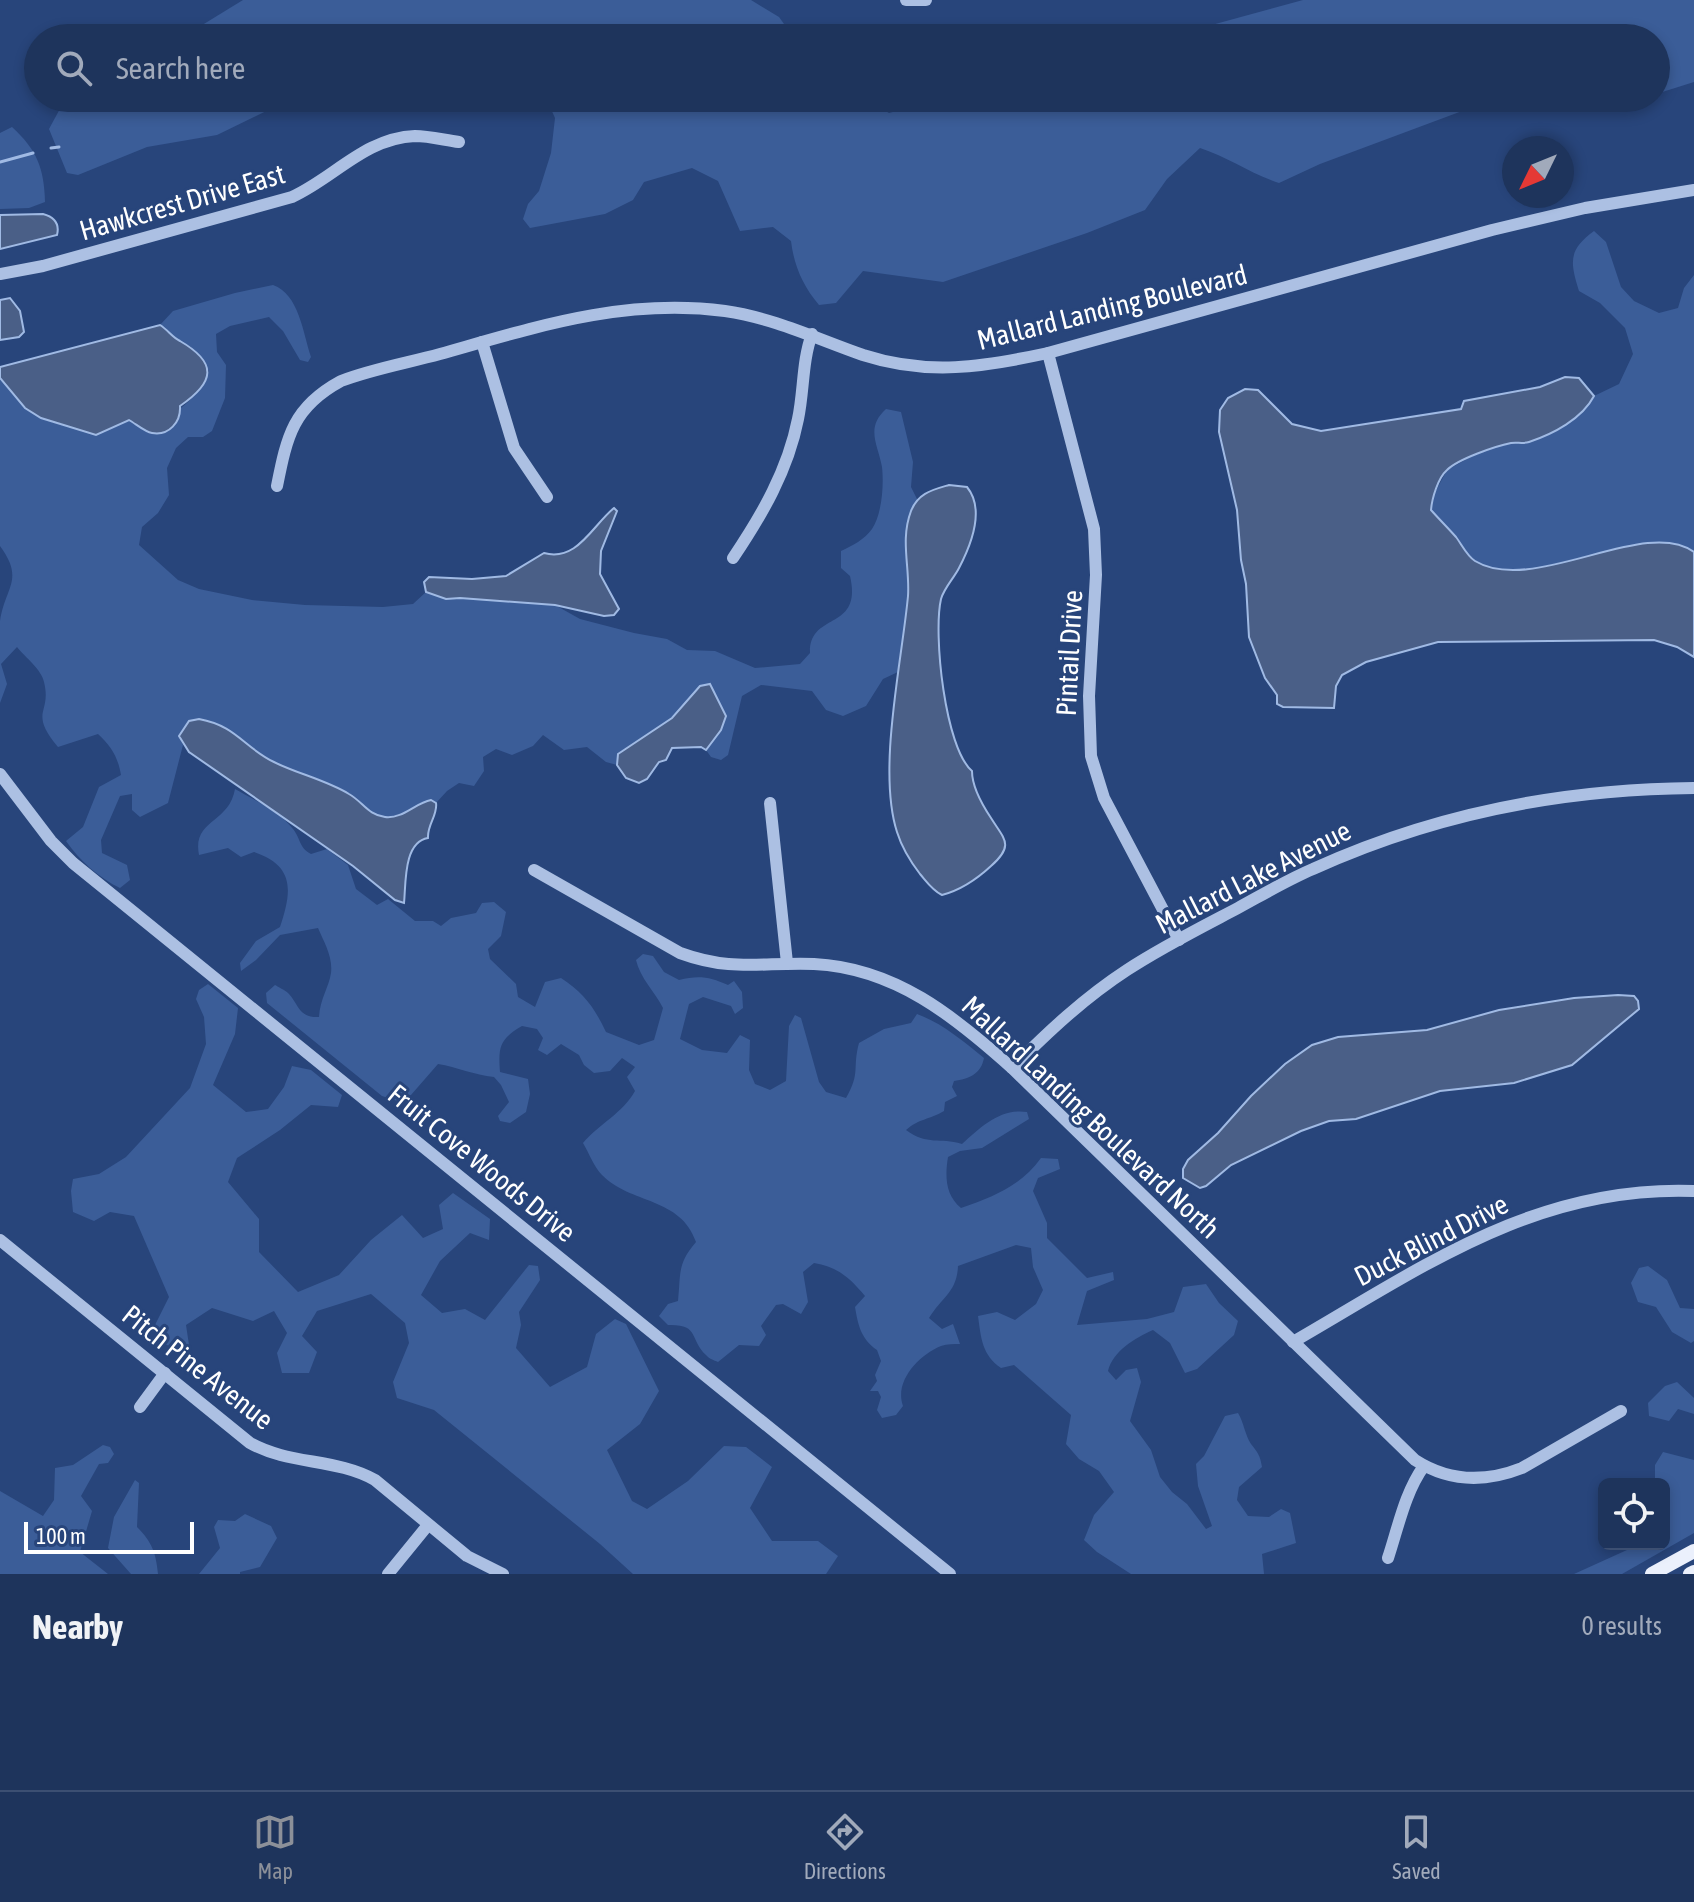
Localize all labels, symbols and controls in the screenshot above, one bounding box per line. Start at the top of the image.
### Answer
search box [24,24,1670,112]
icon: search [52,46,96,90]
text: Search here [116,51,245,85]
north arrow [1502,136,1574,208]
street label: Hawkcrest Drive East [76,157,288,247]
street label: Mallard Landing Boulevard [974,258,1250,356]
street label: Pintail Drive [1050,589,1088,717]
street label: Mallard Lake Avenue [1150,814,1356,940]
street label: Mallard Landing Boulevard North [956,989,1226,1245]
street label: Fruit Cove Woods Drive [382,1078,582,1248]
street label: Duck Blind Drive [1349,1188,1513,1292]
street label: Pitch Pine Avenue [116,1298,280,1436]
map controls [1598,1478,1670,1550]
button: locate [1598,1478,1670,1550]
scale bar [24,1518,194,1554]
text: 100 m [36,1523,86,1549]
text: Nearby [32,1607,123,1646]
text: 0 results [1581,1611,1662,1641]
tab: Map [253,1810,297,1884]
tab: Directions [804,1810,886,1884]
tab: Saved [1392,1810,1441,1884]

